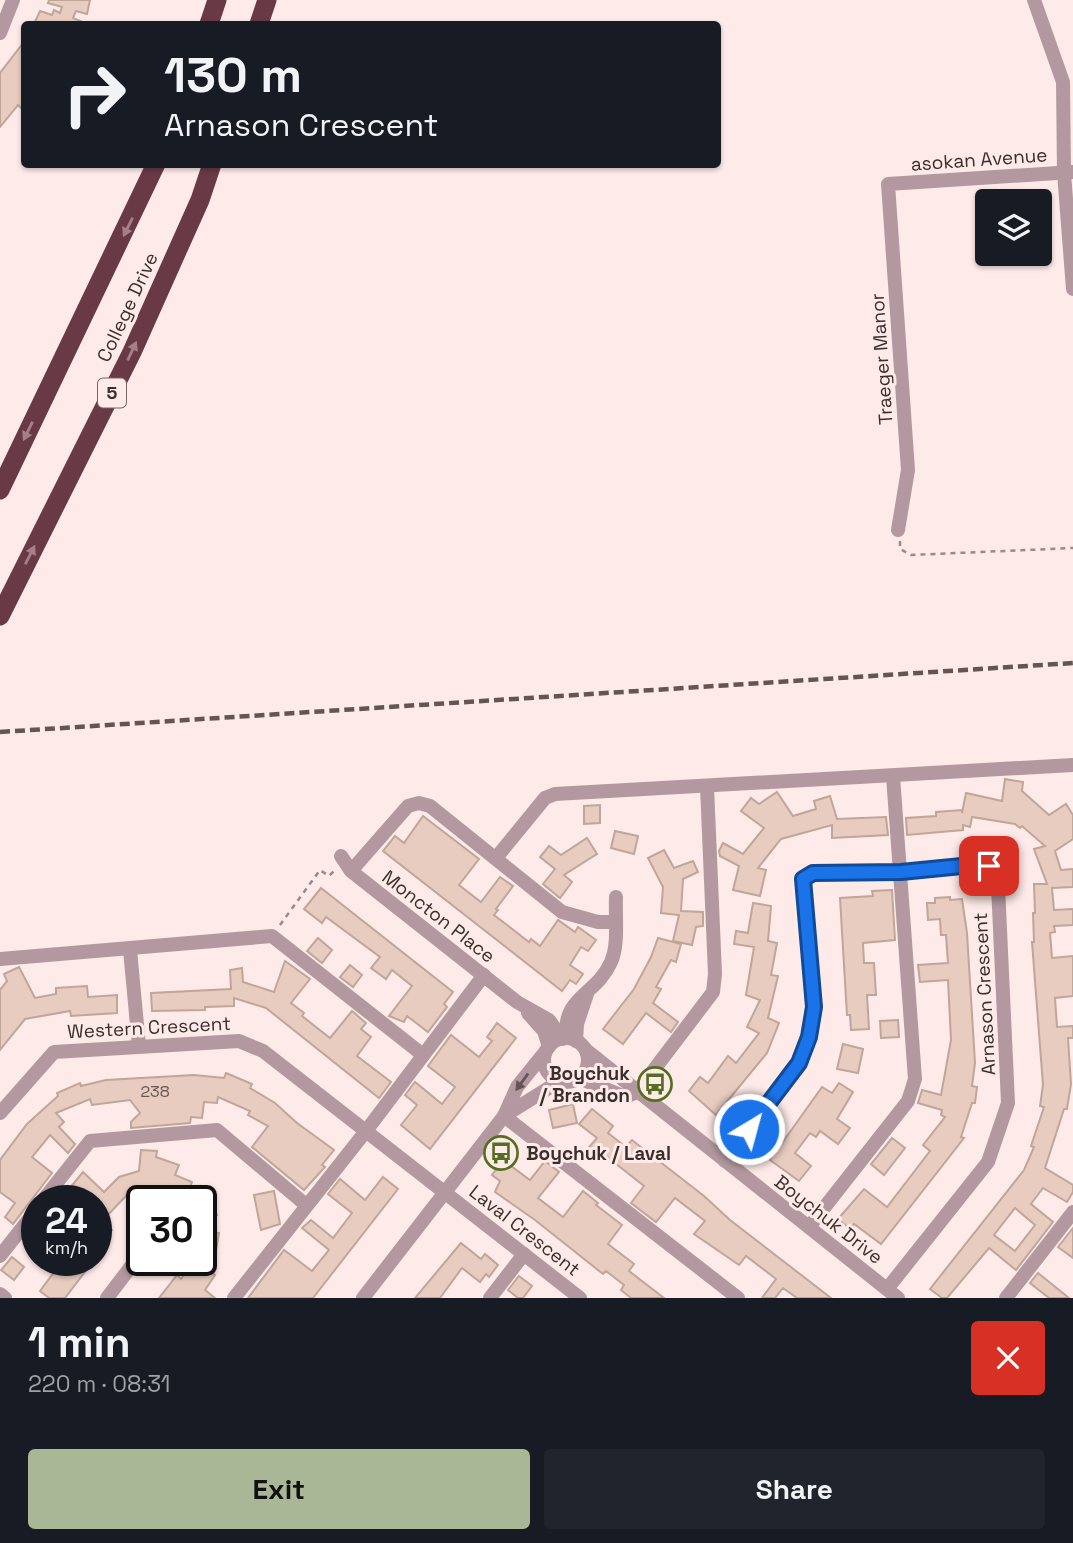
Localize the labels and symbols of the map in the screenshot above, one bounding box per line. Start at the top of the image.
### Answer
street label: asokan Avenue [910,142,1048,177]
one-way arrow [122,217,133,237]
street label: College Drive [91,248,164,366]
street label: Traeger Manor [864,292,899,426]
one-way arrow [126,341,138,361]
road number: 5 [98,379,126,408]
one-way arrow [23,421,34,441]
one-way arrow [25,545,36,565]
pin [959,836,1019,896]
street label: Moncton Place [377,864,500,968]
street label: Arnason Crescent [968,912,1001,1076]
street label: Western Crescent [67,1011,231,1044]
place label: Boychuk / Brandon [539,1061,630,1108]
bus stop icon: Boychuk / Brandon [636,1065,674,1103]
one-way arrow [515,1073,529,1091]
house number: 238 [140,1081,170,1102]
position arrow [712,1092,786,1166]
bus stop icon: Boychuk / Laval [482,1134,520,1172]
place label: Boychuk / Laval [526,1141,671,1166]
street label: Boychuk Drive [769,1169,888,1270]
street label: Laval Crescent [464,1179,585,1282]
speed limit sign: 30 [126,1185,217,1276]

